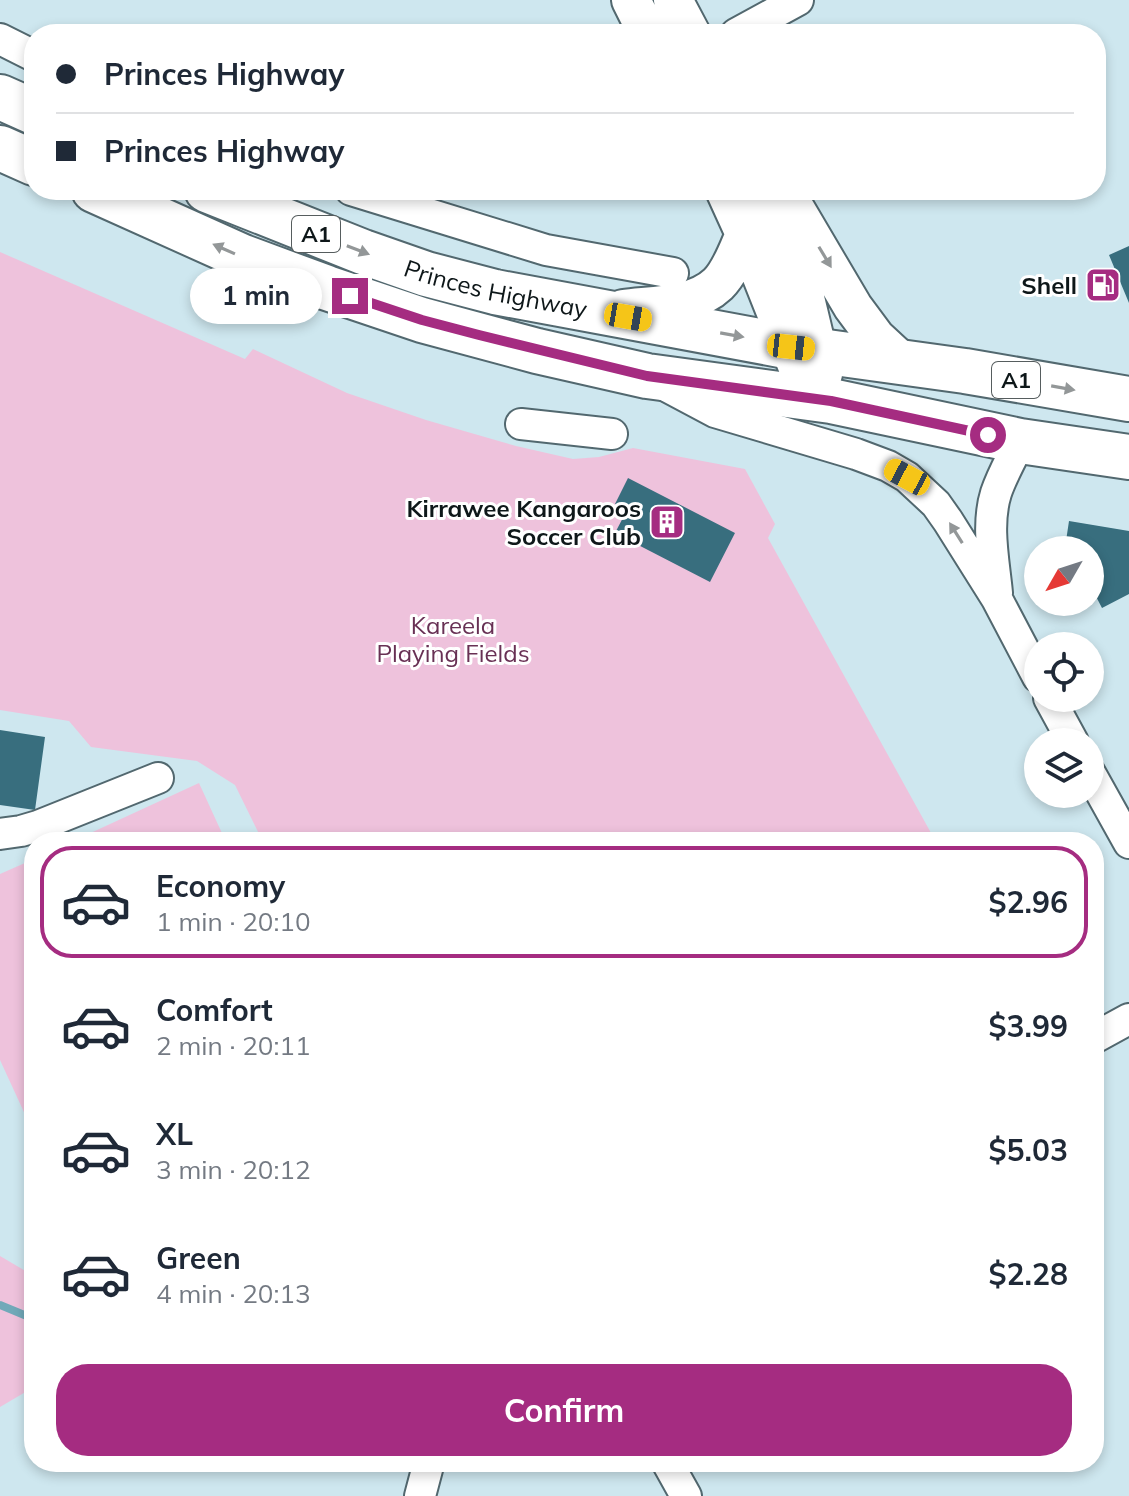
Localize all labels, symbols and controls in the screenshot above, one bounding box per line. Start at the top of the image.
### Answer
text: Princes Highway [104,55,344,93]
text: Princes Highway [104,132,344,170]
road number: A1 [292,216,340,252]
one-way arrow [213,242,236,256]
one-way arrow [346,244,370,257]
one-way arrow [817,246,831,268]
street label: Princes Highway [400,253,590,324]
fuel station icon: Shell [1084,266,1122,304]
callout: 1 min [190,268,322,324]
place label: Shell [1021,270,1077,300]
route end [332,278,368,314]
text: 1 min [222,279,290,312]
car [602,301,654,333]
one-way arrow [720,330,745,342]
car [766,333,816,361]
road number: A1 [992,362,1040,398]
one-way arrow [1051,383,1076,395]
route start [970,417,1006,453]
car [880,455,934,499]
place label: Kirrawee Kangaroos Soccer Club [407,493,641,551]
building icon: Kirrawee Kangaroos Soccer Club [648,503,686,541]
one-way arrow [949,522,963,544]
north arrow [1024,536,1104,616]
map controls [1024,536,1104,808]
park label: Kareela Playing Fields [376,610,530,668]
button: locate [1024,632,1104,712]
button: layers [1024,728,1104,808]
icon: car [60,866,132,938]
text: Economy [156,867,285,905]
text: $2.96 [989,883,1068,921]
text: 1 min · 20:10 [156,905,311,938]
icon: car [60,990,132,1062]
text: Comfort [156,991,273,1029]
text: $3.99 [989,1007,1068,1045]
text: 2 min · 20:11 [156,1029,311,1062]
icon: car [60,1114,132,1186]
text: XL [156,1115,193,1153]
text: $5.03 [989,1131,1068,1169]
text: 3 min · 20:12 [156,1153,311,1186]
icon: car [60,1238,132,1310]
text: Green [156,1239,241,1277]
text: $2.28 [989,1255,1068,1293]
text: 4 min · 20:13 [156,1277,311,1310]
button: Confirm [56,1364,1072,1456]

